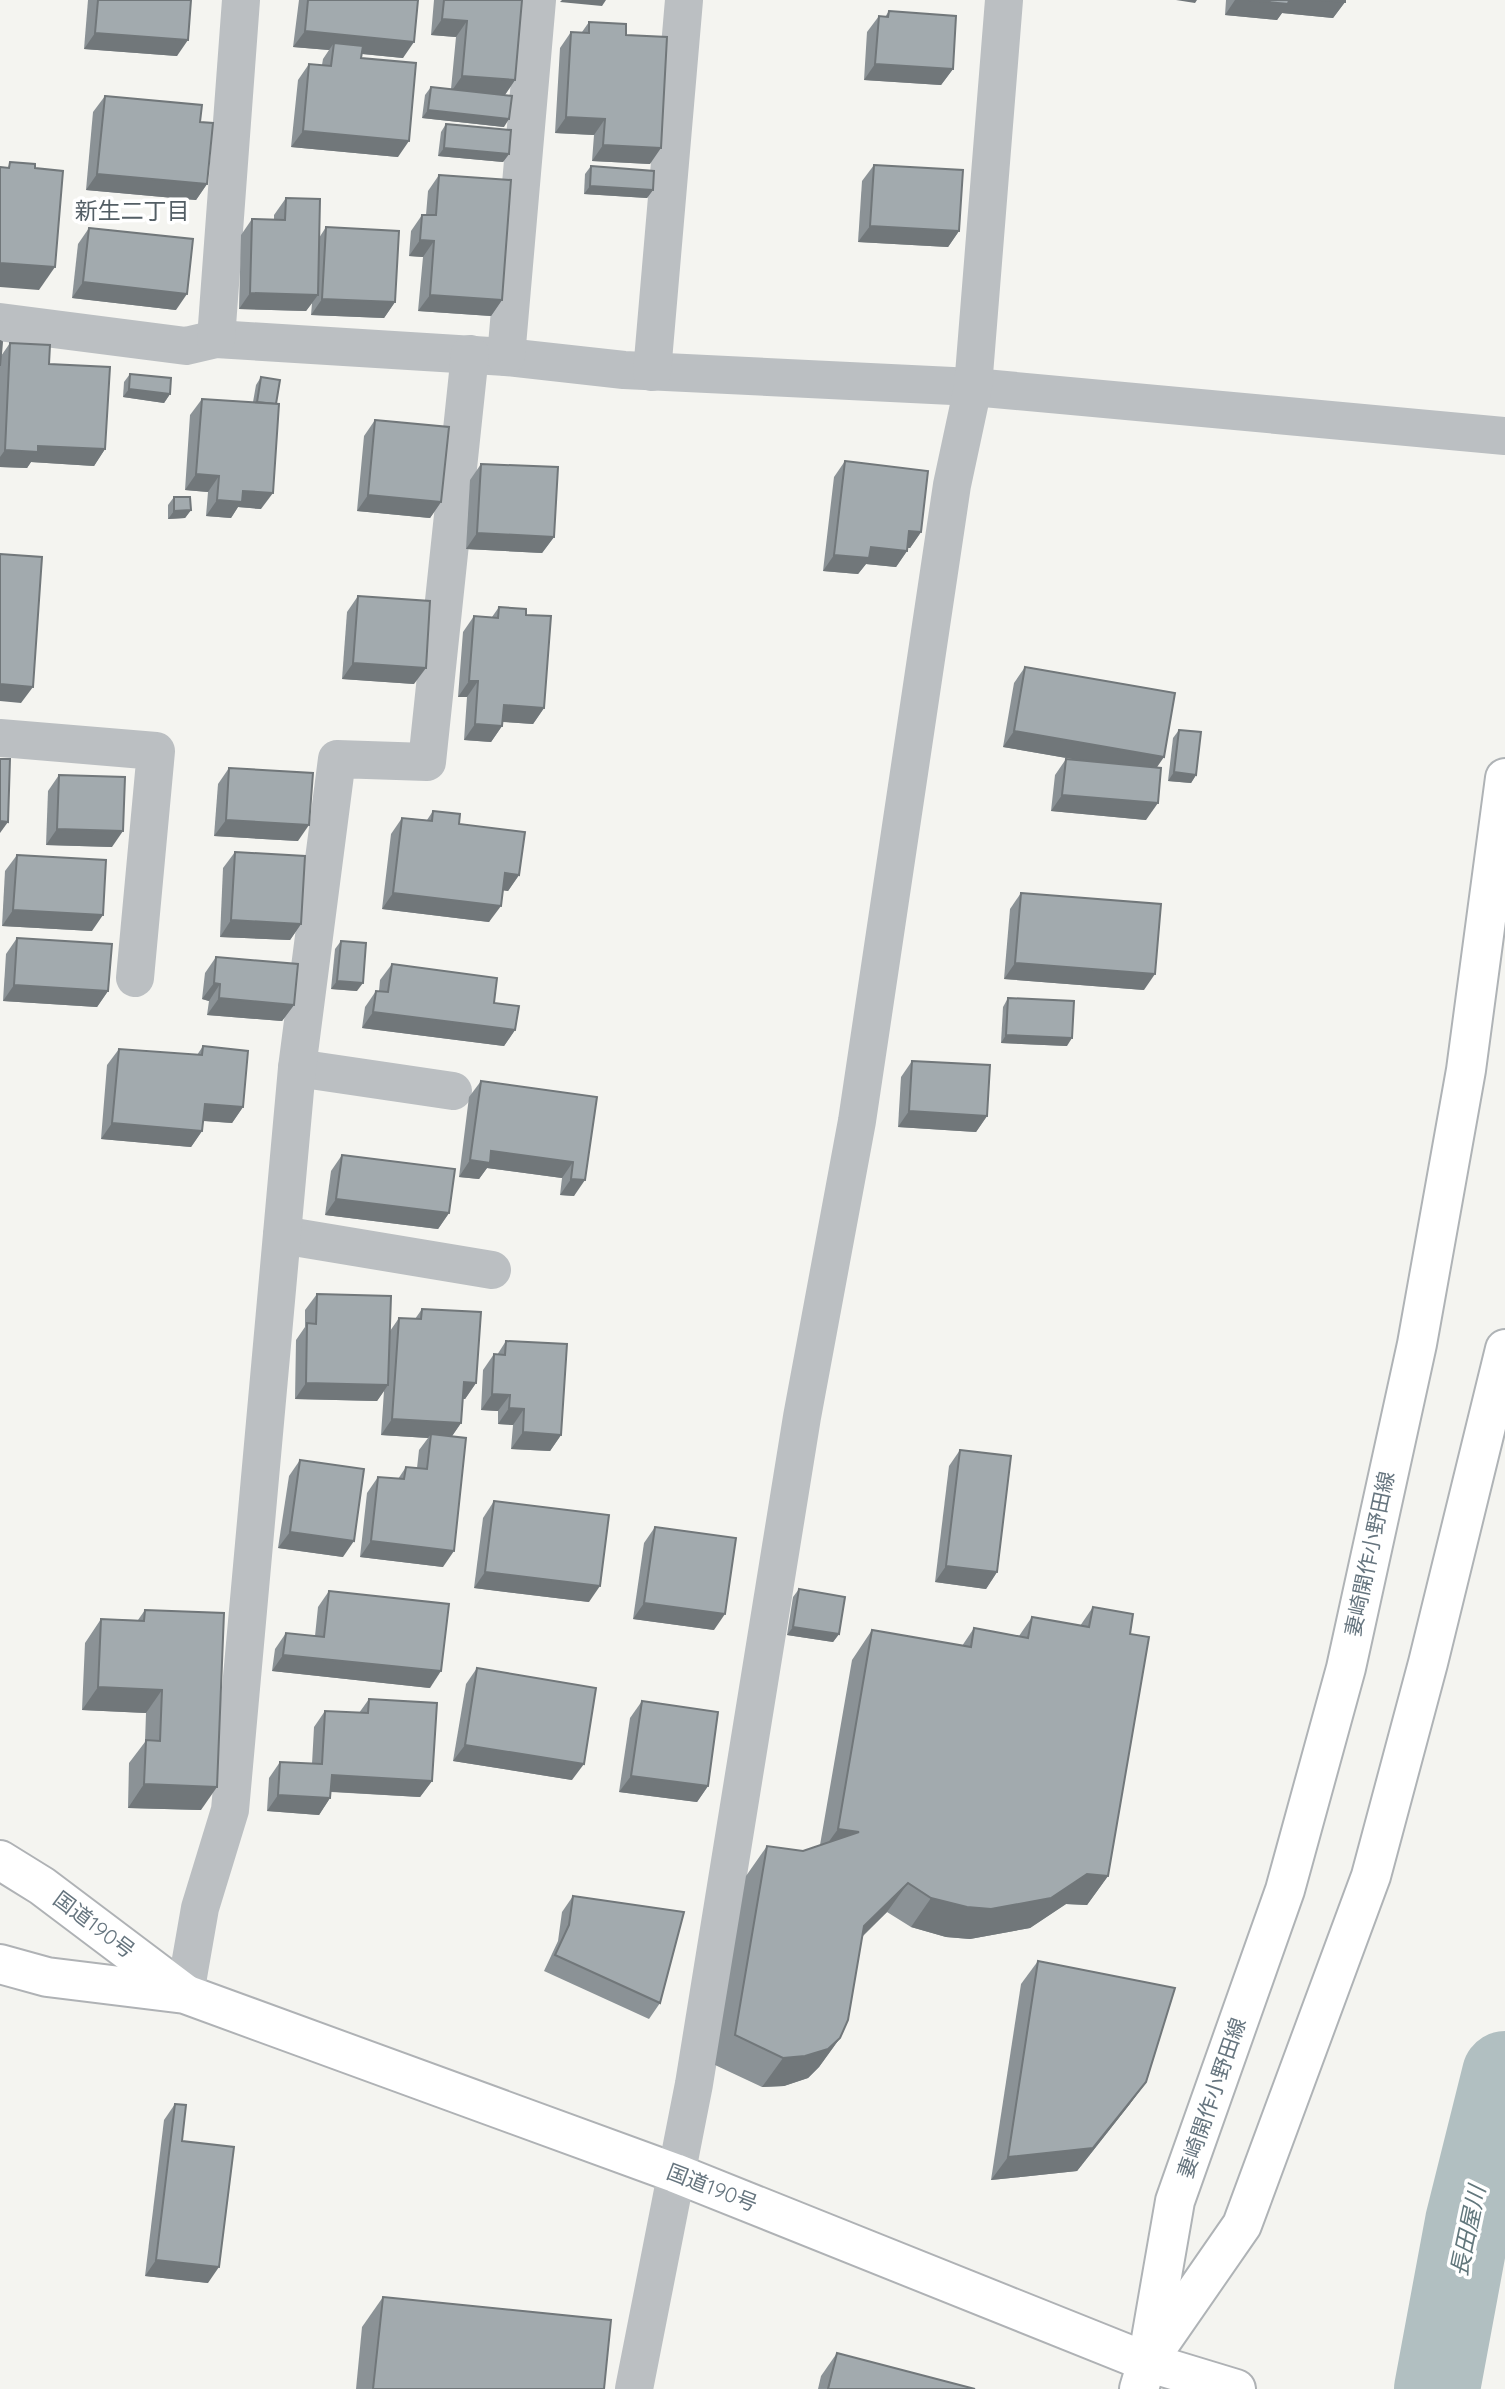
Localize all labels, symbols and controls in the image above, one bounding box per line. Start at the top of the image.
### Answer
district label: 新生二丁目 [75,196,190,225]
street label: 妻崎開作小野田線 [1339,1469,1399,1639]
street label: 国道190号 [49,1885,140,1963]
street label: 妻崎開作小野田線 [1171,2014,1251,2181]
street label: 国道190号 [663,2158,761,2216]
water label: 長田屋川 [1444,2180,1492,2279]

